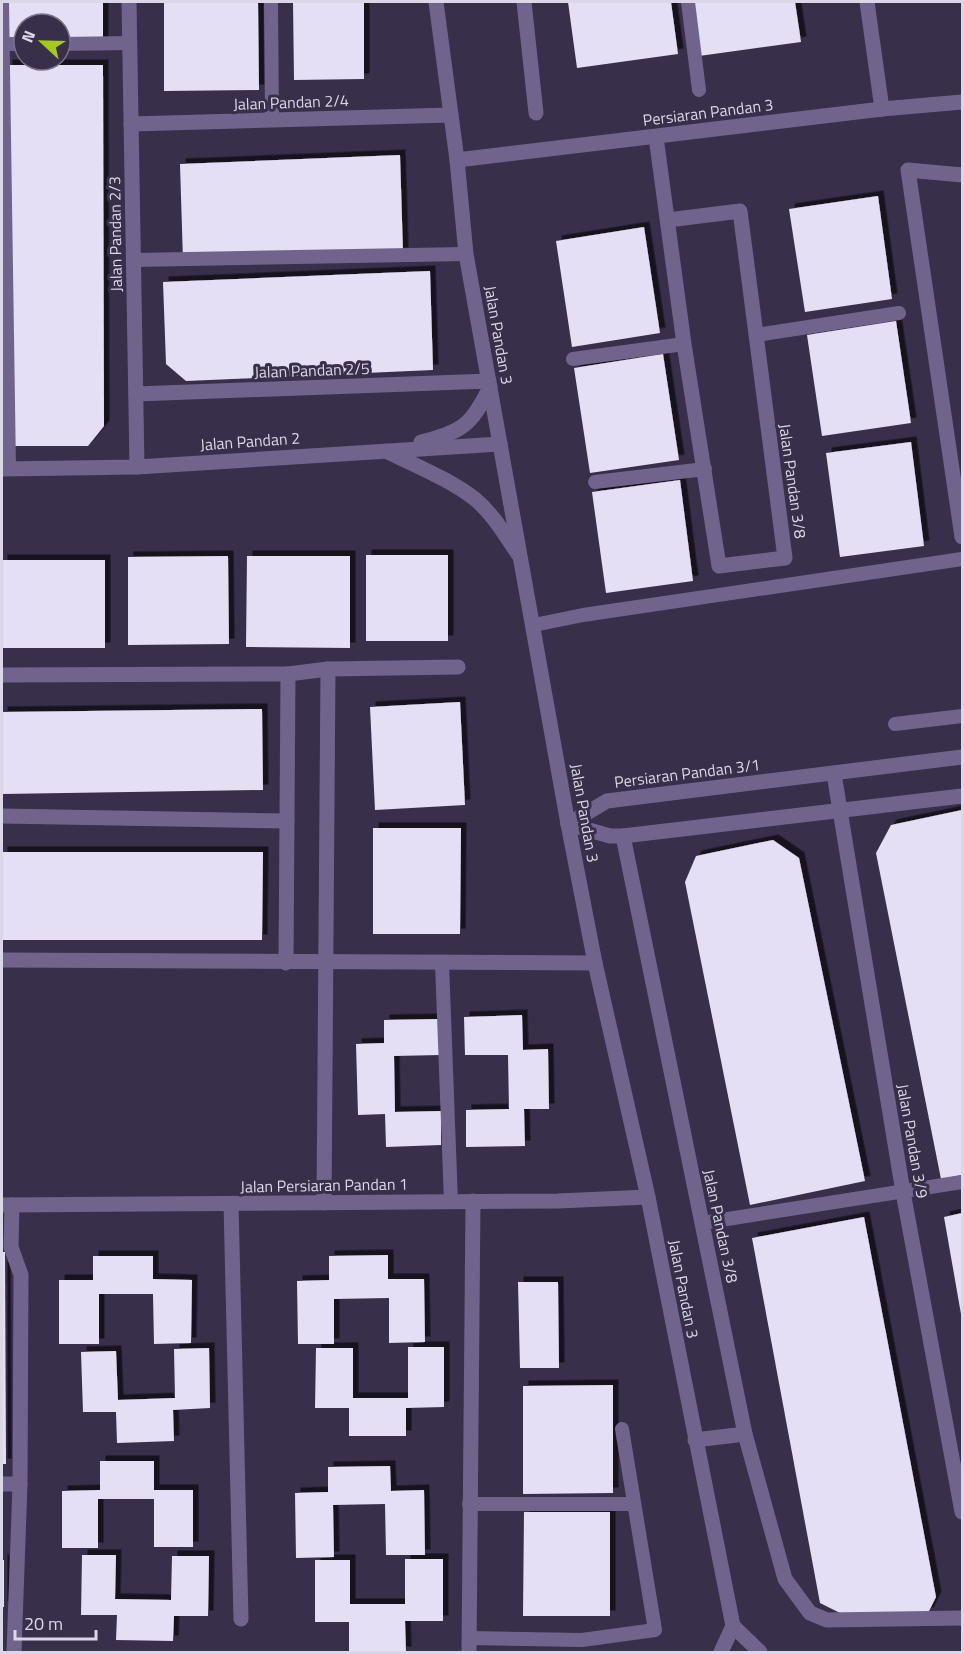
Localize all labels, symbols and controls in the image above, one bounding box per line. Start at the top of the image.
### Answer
north arrow [12,12,72,72]
text: N [15,27,41,46]
street label: Jalan Pandan 2/4 [233,88,349,116]
street label: Persiaran Pandan 3 [641,92,775,132]
street label: Jalan Pandan 2/3 [102,176,128,292]
street label: Jalan Pandan 3 [478,284,520,386]
street label: Jalan Pandan 2/5 [254,356,370,384]
street label: Jalan Pandan 3/8 [773,422,813,540]
street label: Jalan Pandan 2 [199,426,301,456]
street label: Persiaran Pandan 3/1 [613,752,761,794]
street label: Jalan Pandan 3 [564,762,606,864]
street label: Jalan Pandan 3/9 [891,1082,935,1200]
street label: Jalan Pandan 3/8 [697,1167,745,1285]
street label: Jalan Persiaran Pandan 1 [240,1172,408,1198]
street label: Jalan Pandan 3 [663,1238,705,1340]
scale bar [15,1603,96,1641]
text: 20 m [24,1610,63,1637]

